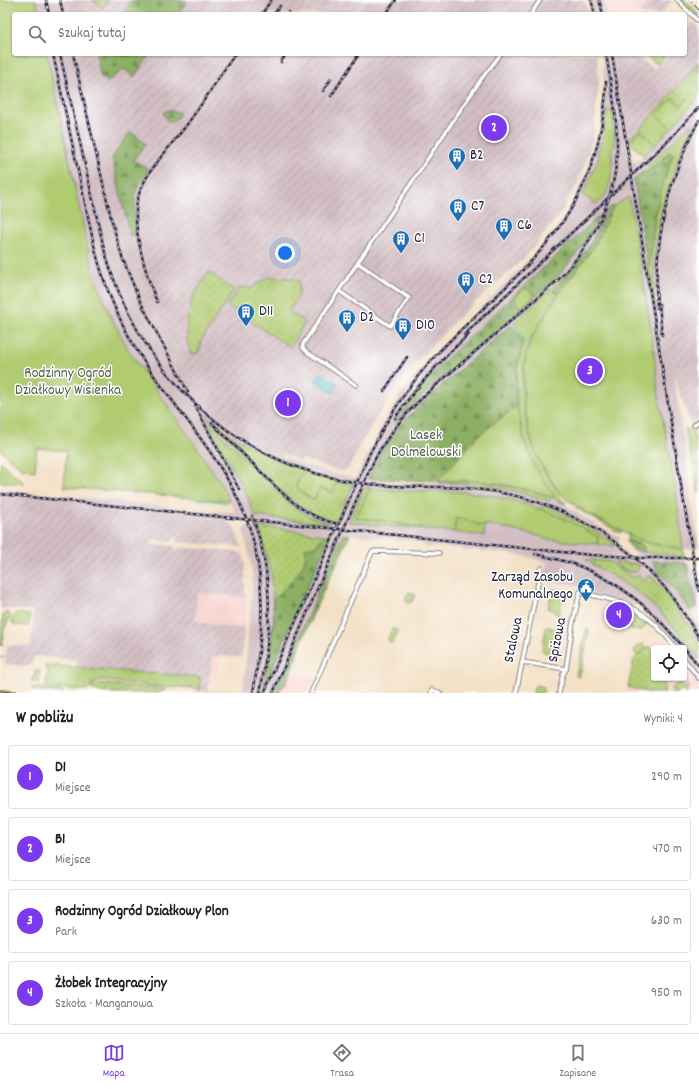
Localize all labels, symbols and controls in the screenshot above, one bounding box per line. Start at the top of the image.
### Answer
search box [12,12,687,56]
icon: search [26,23,48,45]
text: Szukaj tutaj [58,23,126,45]
pin: 2 [481,113,507,143]
place label: B2 [470,145,484,167]
building icon: B2 [447,146,467,171]
place label: C7 [471,196,484,218]
building icon: C7 [448,197,468,222]
place label: C6 [517,215,532,237]
building icon: C6 [494,216,514,241]
place label: C1 [414,228,425,250]
building icon: C1 [391,229,411,254]
your location [275,243,295,263]
place label: C2 [479,269,493,291]
building icon: C2 [456,270,476,295]
place label: D11 [259,301,273,323]
building icon: D11 [236,302,256,327]
place label: D2 [360,307,374,329]
building icon: D2 [337,308,357,333]
place label: D10 [416,315,435,337]
building icon: D10 [393,316,413,341]
pin: 3 [577,356,603,386]
park label: Rodzinny Ogród Działkowy Wisienka [15,363,122,402]
pin: 1 [275,388,301,418]
park label: Lasek Dolmelowski [391,425,461,464]
place label: Zarząd Zasobu Komunalnego [491,567,573,606]
public building icon: Zarząd Zasobu Komunalnego [576,577,596,602]
pin: 4 [606,600,632,630]
street label: Stalowa [498,614,530,665]
street label: Spiżowa [543,615,573,664]
map controls [651,645,687,681]
button: locate [651,645,687,681]
text: W pobliżu [16,707,73,731]
text: Wyniki: 4 [644,710,683,729]
text: D1 [55,757,66,779]
text: 1 [29,768,31,787]
text: 290 m [651,768,682,787]
text: Miejsce [55,779,91,798]
text: B1 [55,829,65,851]
text: 2 [27,840,33,859]
text: 470 m [653,840,682,859]
text: Miejsce [55,851,91,870]
text: Rodzinny Ogród Działkowy Plon [55,901,229,923]
text: 3 [27,912,33,931]
text: 630 m [651,912,682,931]
text: Park [55,923,77,942]
text: Żłobek Integracyjny [55,973,167,995]
text: 4 [27,984,33,1003]
text: 950 m [651,984,682,1003]
text: Szkoła · Manganowa [55,995,153,1014]
tab: Mapa [103,1042,125,1082]
tab: Trasa [330,1042,354,1082]
tab: Zapisane [559,1042,596,1082]

